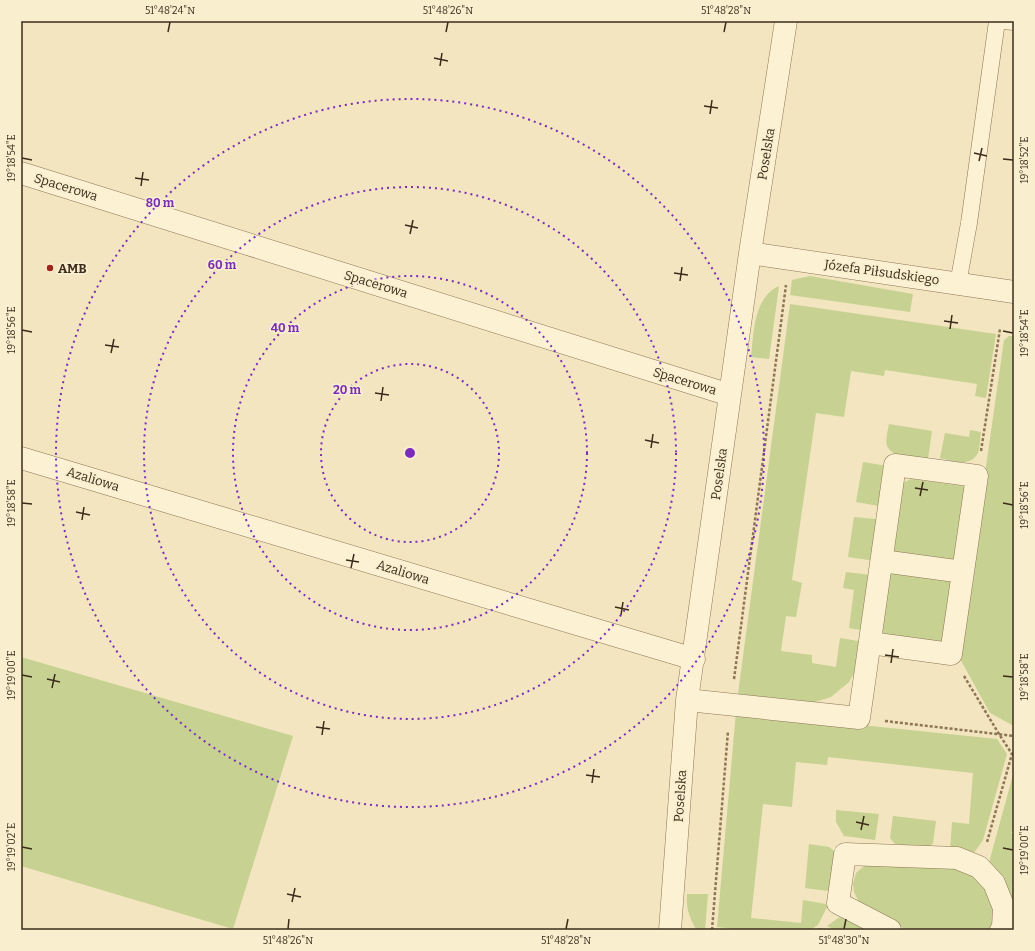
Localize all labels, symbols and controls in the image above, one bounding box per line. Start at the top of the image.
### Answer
text: 51°48'24"N [145,5,195,17]
text: 51°48'26"N [423,5,473,17]
text: 51°48'28"N [701,5,751,17]
street label: Poselska [754,127,778,181]
text: 19°18'54"E [6,134,18,182]
text: 19°18'52"E [1019,136,1031,184]
street label: Spacerowa [32,170,100,204]
text: 80 m [146,196,175,210]
street label: Józefa Piłsudskiego [823,256,940,287]
text: 60 m [208,258,237,272]
place label: AMB [58,261,87,276]
marker: AMB [45,263,55,273]
street label: Spacerowa [342,267,410,301]
text: 19°18'56"E [6,306,18,354]
text: 19°18'54"E [1019,309,1031,357]
text: 40 m [271,321,300,335]
street label: Spacerowa [651,364,719,398]
text: 20 m [333,383,362,397]
centre of rings [403,446,417,460]
street label: Poselska [708,447,730,501]
street label: Azaliowa [65,464,121,494]
text: 19°18'58"E [6,479,18,527]
text: 19°18'56"E [1019,481,1031,529]
street label: Azaliowa [375,557,431,587]
text: 19°19'00"E [6,650,18,700]
text: 19°18'58"E [1019,653,1031,701]
street label: Poselska [671,769,689,823]
text: 19°19'02"E [6,823,18,871]
text: 19°19'00"E [1019,825,1031,875]
text: 51°48'26"N [263,935,313,947]
text: 51°48'28"N [541,935,591,947]
text: 51°48'30"N [818,935,870,947]

